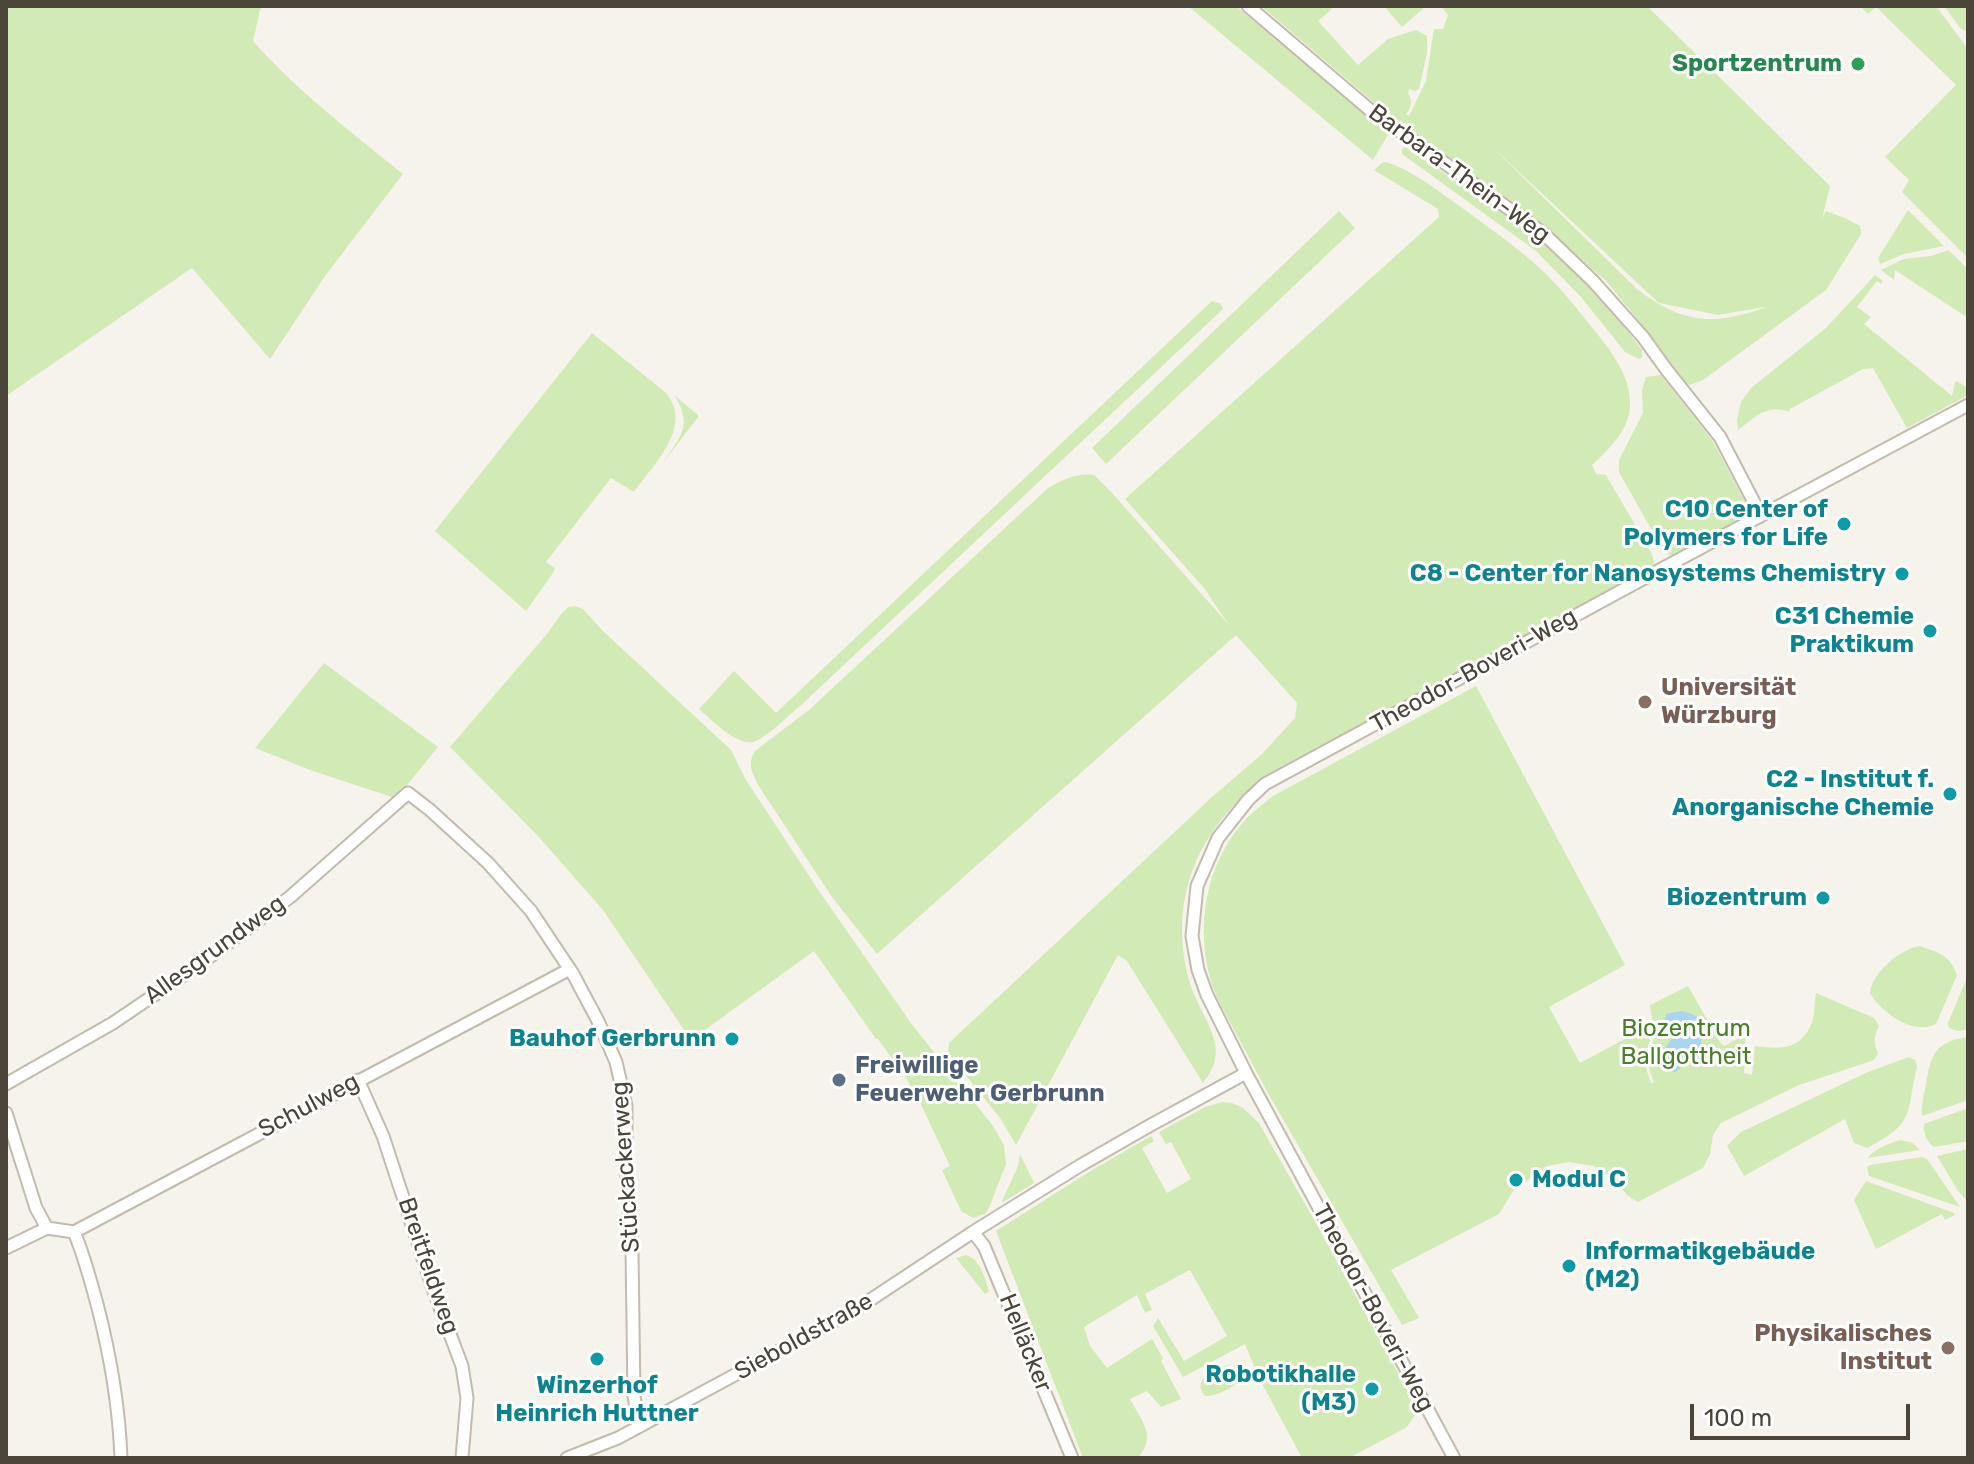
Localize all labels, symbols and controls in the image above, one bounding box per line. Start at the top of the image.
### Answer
place label: Sportzentrum [1672,50,1842,78]
marker: Sportzentrum [1849,55,1867,73]
street label: Barbara-Thein-Weg [1362,98,1556,250]
place label: C10 Center of Polymers for Life [1623,496,1828,552]
marker: C10 Center of Polymers for Life [1835,515,1853,533]
place label: C8 - Center for Nanosystems Chemistry [1410,560,1886,588]
marker: C8 - Center for Nanosystems Chemistry [1893,565,1911,583]
street label: Theodor-Boveri-Weg [1366,602,1582,740]
place label: C31 Chemie Praktikum [1775,603,1914,659]
marker: C31 Chemie Praktikum [1921,622,1939,640]
place label: Universität Würzburg [1661,674,1796,730]
marker: Universität Würzburg [1636,693,1654,711]
place label: C2 - Institut f. Anorganische Chemie [1672,766,1934,822]
marker: C2 - Institut f. Anorganische Chemie [1941,785,1959,803]
place label: Biozentrum [1667,884,1807,912]
street label: Allesgrundweg [139,889,291,1011]
marker: Biozentrum [1814,889,1832,907]
park label: Biozentrum Ballgottheit [1621,1015,1751,1071]
place label: Bauhof Gerbrunn [509,1025,716,1053]
marker: Bauhof Gerbrunn [723,1030,741,1048]
place label: Freiwillige Feuerwehr Gerbrunn [855,1052,1105,1108]
street label: Schulweg [254,1068,364,1144]
marker: Freiwillige Feuerwehr Gerbrunn [830,1071,848,1089]
street label: Stückackerweg [606,1080,646,1254]
place label: Modul C [1532,1166,1626,1194]
marker: Modul C [1507,1171,1525,1189]
street label: Breitfeldweg [391,1194,465,1338]
street label: Theodor-Boveri-Weg [1306,1199,1440,1417]
place label: Informatikgebäude (M2) [1585,1238,1815,1294]
marker: Informatikgebäude (M2) [1560,1257,1578,1275]
street label: Sieboldstraße [730,1287,878,1387]
street label: Helläcker [992,1290,1058,1396]
place label: Physikalisches Institut [1754,1320,1932,1376]
marker: Physikalisches Institut [1939,1339,1957,1357]
marker: Winzerhof Heinrich Huttner [588,1350,606,1368]
place label: Robotikhalle (M3) [1205,1361,1356,1417]
place label: Winzerhof Heinrich Huttner [495,1372,699,1428]
marker: Robotikhalle (M3) [1363,1380,1381,1398]
scale bar [1694,1388,1914,1438]
text: 100 m [1704,1404,1772,1432]

